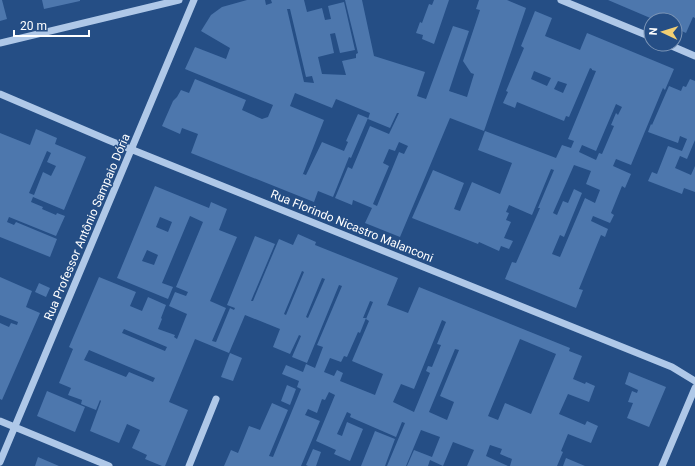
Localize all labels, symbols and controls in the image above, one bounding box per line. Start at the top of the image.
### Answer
scale bar [14,12,89,38]
north arrow [643,12,683,52]
text: 20 m [20,19,47,33]
text: N [647,27,660,36]
street label: Rua Professor Antônio Sampaio Dória [41,132,133,322]
street label: Rua Florindo Nicastro Malanconi [269,187,435,265]

